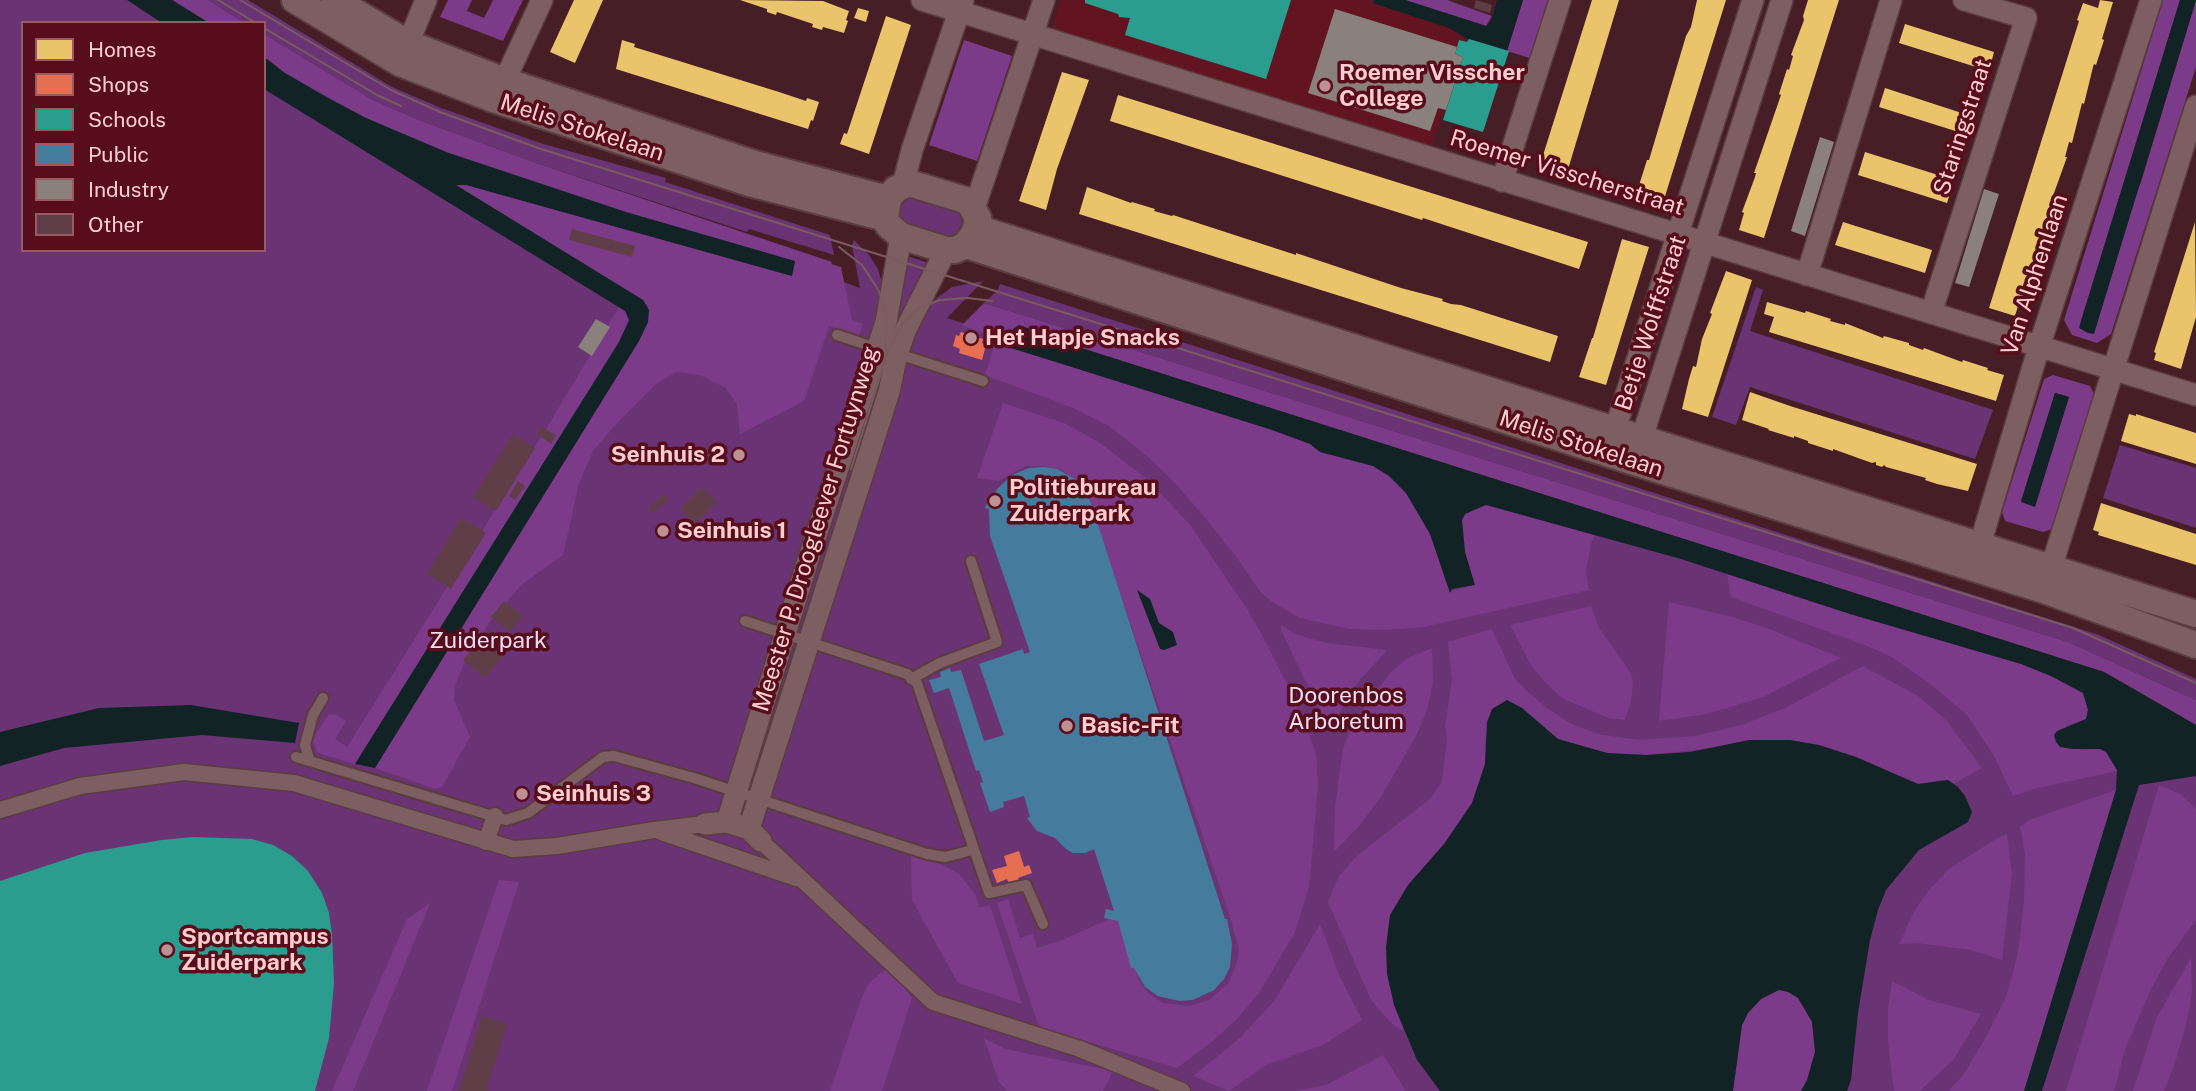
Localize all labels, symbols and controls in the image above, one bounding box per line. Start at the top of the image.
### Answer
legend [21,21,266,252]
text: Homes [88,37,156,62]
street label: Staringstraat [1928,56,1998,198]
place label: Roemer Visscher College [1339,59,1525,113]
text: Shops [88,72,149,97]
marker: Roemer Visscher College [1317,78,1333,94]
street label: Melis Stokelaan [497,89,667,167]
text: Schools [88,107,166,132]
street label: Roemer Visscherstraat [1447,124,1687,222]
text: Public [88,142,149,167]
text: Industry [88,177,169,202]
street label: Van Alphenlaan [1996,191,2074,359]
text: Other [88,212,144,237]
street label: Betje Wolffstraat [1610,232,1692,414]
place label: Het Hapje Snacks [985,324,1180,352]
marker: Het Hapje Snacks [963,330,979,346]
street label: Meester P. Droogleever Fortuynweg [747,343,885,715]
street label: Melis Stokelaan [1496,405,1666,483]
place label: Seinhuis 2 [611,441,725,469]
marker: Seinhuis 2 [731,447,747,463]
place label: Politiebureau Zuiderpark [1009,474,1156,528]
marker: Politiebureau Zuiderpark [987,493,1003,509]
place label: Seinhuis 1 [677,517,787,545]
marker: Seinhuis 1 [655,523,671,539]
park label: Zuiderpark [429,627,547,655]
park label: Doorenbos Arboretum [1288,682,1404,736]
place label: Basic-Fit [1081,712,1180,740]
marker: Basic-Fit [1059,718,1075,734]
place label: Seinhuis 3 [536,780,651,808]
marker: Seinhuis 3 [514,786,530,802]
place label: Sportcampus Zuiderpark [181,923,329,977]
marker: Sportcampus Zuiderpark [159,942,175,958]

